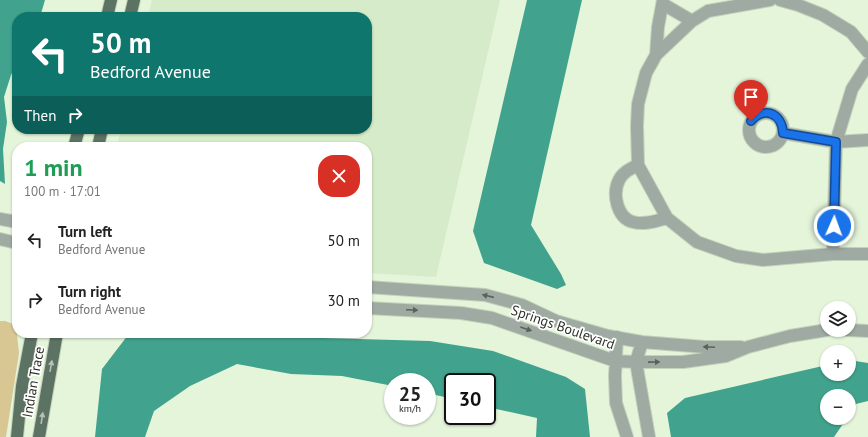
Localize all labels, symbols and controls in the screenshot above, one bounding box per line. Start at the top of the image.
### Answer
text: 50 m [90,24,151,61]
icon: left [24,28,76,80]
text: Bedford Avenue [90,60,211,83]
pin [734,80,768,121]
icon: arrive [740,86,762,108]
icon: right [64,104,86,126]
text: Then [24,106,56,125]
text: 1 min [24,152,83,183]
button: close [318,155,360,197]
text: 100 m · 17:01 [24,183,101,200]
position arrow [813,205,855,247]
text: Turn left [58,222,112,241]
icon: left [24,229,46,251]
text: 50 m [327,231,360,250]
text: Bedford Avenue [58,241,145,258]
text: Turn right [58,282,121,301]
icon: right [24,289,46,311]
text: 30 m [327,291,360,310]
one-way arrow [482,293,494,299]
text: Bedford Avenue [58,301,145,318]
street label: Springs Boulevard [509,301,617,353]
map controls [820,301,856,425]
button: layers [820,301,856,337]
one-way arrow [405,307,418,314]
one-way arrow [521,327,533,333]
one-way arrow [703,343,715,350]
street label: Indian Trace [18,345,48,419]
button: + [820,345,856,381]
one-way arrow [648,359,661,365]
one-way arrow [48,360,54,372]
speed limit sign: 30 [444,373,496,425]
text: 25 [399,381,421,407]
button: − [820,389,856,425]
text: km/h [399,402,421,415]
one-way arrow [39,412,45,424]

